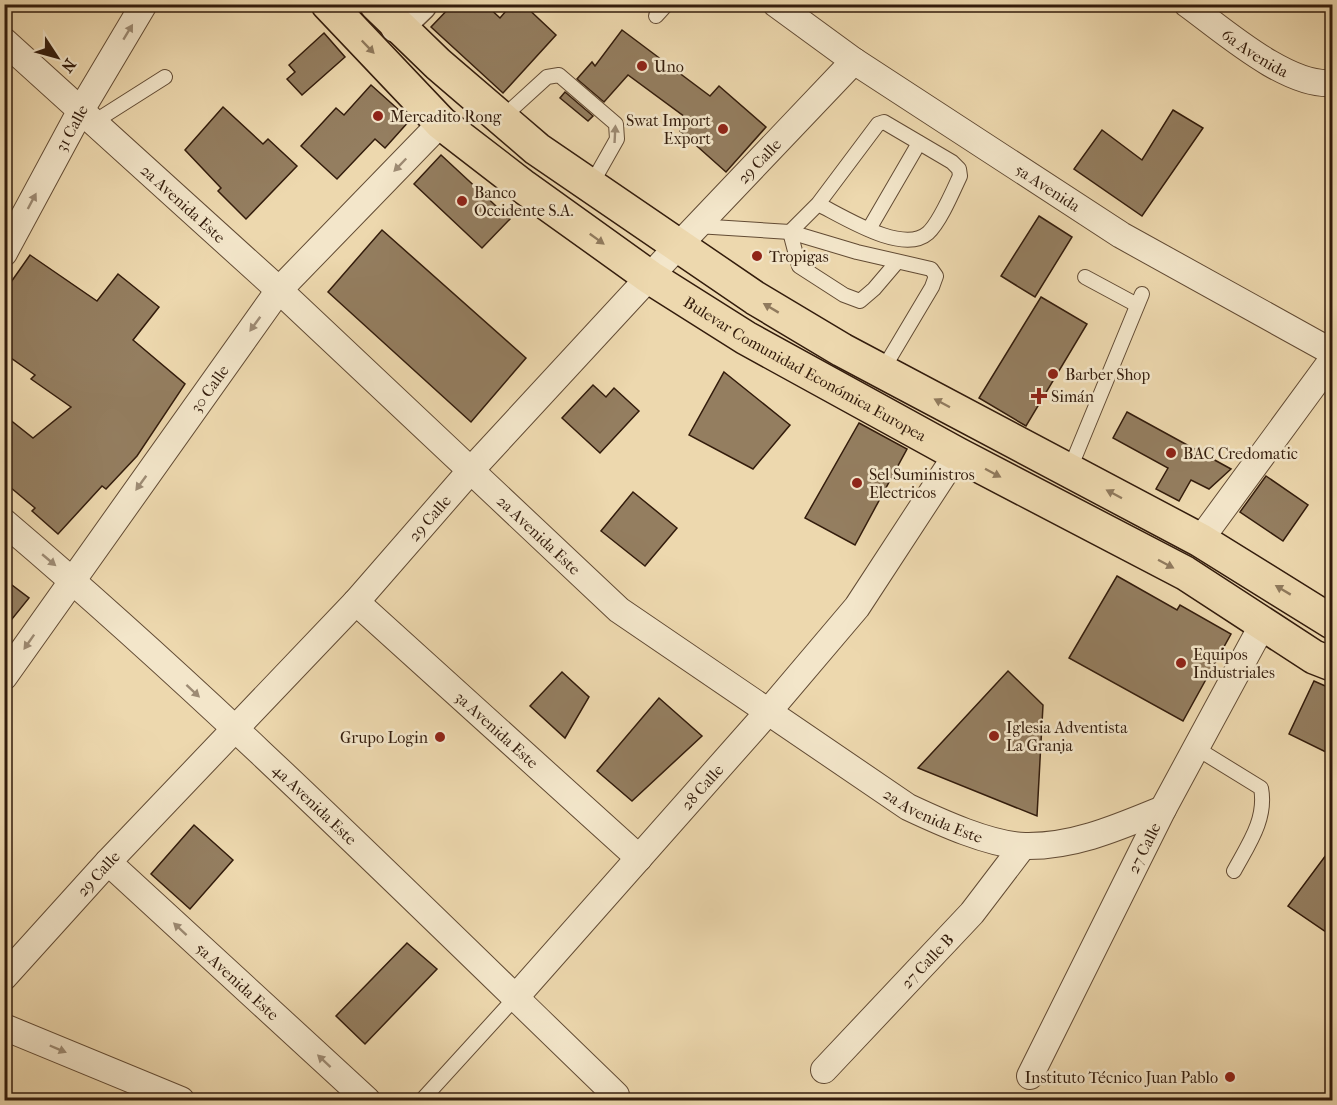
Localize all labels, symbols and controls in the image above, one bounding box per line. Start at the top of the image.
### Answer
one-way arrow [122,24,133,40]
street label: 6a Avenida [1218,25,1292,82]
north arrow [27,27,87,87]
one-way arrow [361,39,375,53]
text: N [57,55,80,77]
place label: Uno [654,57,684,76]
marker: Uno [635,59,649,73]
street label: 31 Calle [51,101,92,155]
place label: Mercadito Rong [390,107,502,126]
marker: Mercadito Rong [371,109,385,123]
place label: Swat Import Export [626,111,711,148]
marker: Swat Import Export [716,122,730,136]
one-way arrow [611,124,620,143]
street label: 29 Calle [734,135,785,188]
one-way arrow [394,157,408,171]
street label: 5a Avenida [1012,160,1084,216]
street label: 2a Avenida Este [137,161,229,247]
place label: Banco Occidente S.A. [474,183,574,220]
one-way arrow [27,193,37,210]
marker: Banco Occidente S.A. [455,194,469,208]
one-way arrow [589,233,605,245]
place label: Tropigas [769,247,829,266]
marker: Tropigas [750,249,764,263]
street label: Bulevar Comunidad Económica Europea [680,292,930,446]
one-way arrow [763,302,779,313]
one-way arrow [249,315,261,331]
street label: 30 Calle [186,361,233,416]
place label: Barber Shop [1065,365,1150,384]
marker: Barber Shop [1046,367,1060,381]
place label: Simán [1051,387,1095,406]
marker: Simán [1032,389,1046,403]
one-way arrow [933,398,950,408]
place label: BAC Credomatic [1183,444,1298,463]
marker: BAC Credomatic [1164,446,1178,460]
place label: Sel Suministros Electricos [869,465,975,502]
one-way arrow [985,468,1002,478]
one-way arrow [135,474,147,490]
marker: Sel Suministros Electricos [850,476,864,490]
one-way arrow [1105,489,1122,499]
street label: 29 Calle [405,491,455,545]
street label: 2a Avenida Este [493,491,584,579]
one-way arrow [41,553,56,566]
one-way arrow [1157,558,1175,568]
one-way arrow [1275,585,1291,596]
one-way arrow [23,633,35,649]
place label: Equipos Industriales [1193,645,1275,682]
marker: Equipos Industriales [1174,656,1188,670]
one-way arrow [186,684,201,698]
street label: 3a Avenida Este [451,687,542,772]
place label: Iglesia Adventista La Granja [1006,718,1128,755]
place label: Grupo Login [340,728,429,747]
marker: Iglesia Adventista La Granja [987,729,1001,743]
marker: Grupo Login [433,730,447,744]
street label: 4a Avenida Este [269,760,361,849]
street label: 28 Calle [677,760,727,814]
street label: 2a Avenida Este [880,784,985,847]
street label: 27 Calle [1124,819,1165,876]
street label: 29 Calle [73,847,124,900]
one-way arrow [173,923,188,936]
street label: 27 Calle B [897,930,958,992]
street label: 5a Avenida Este [192,939,283,1024]
one-way arrow [50,1044,68,1054]
one-way arrow [316,1054,331,1068]
place label: Instituto Técnico Juan Pablo [1025,1068,1218,1087]
marker: Instituto Técnico Juan Pablo [1223,1070,1237,1084]

